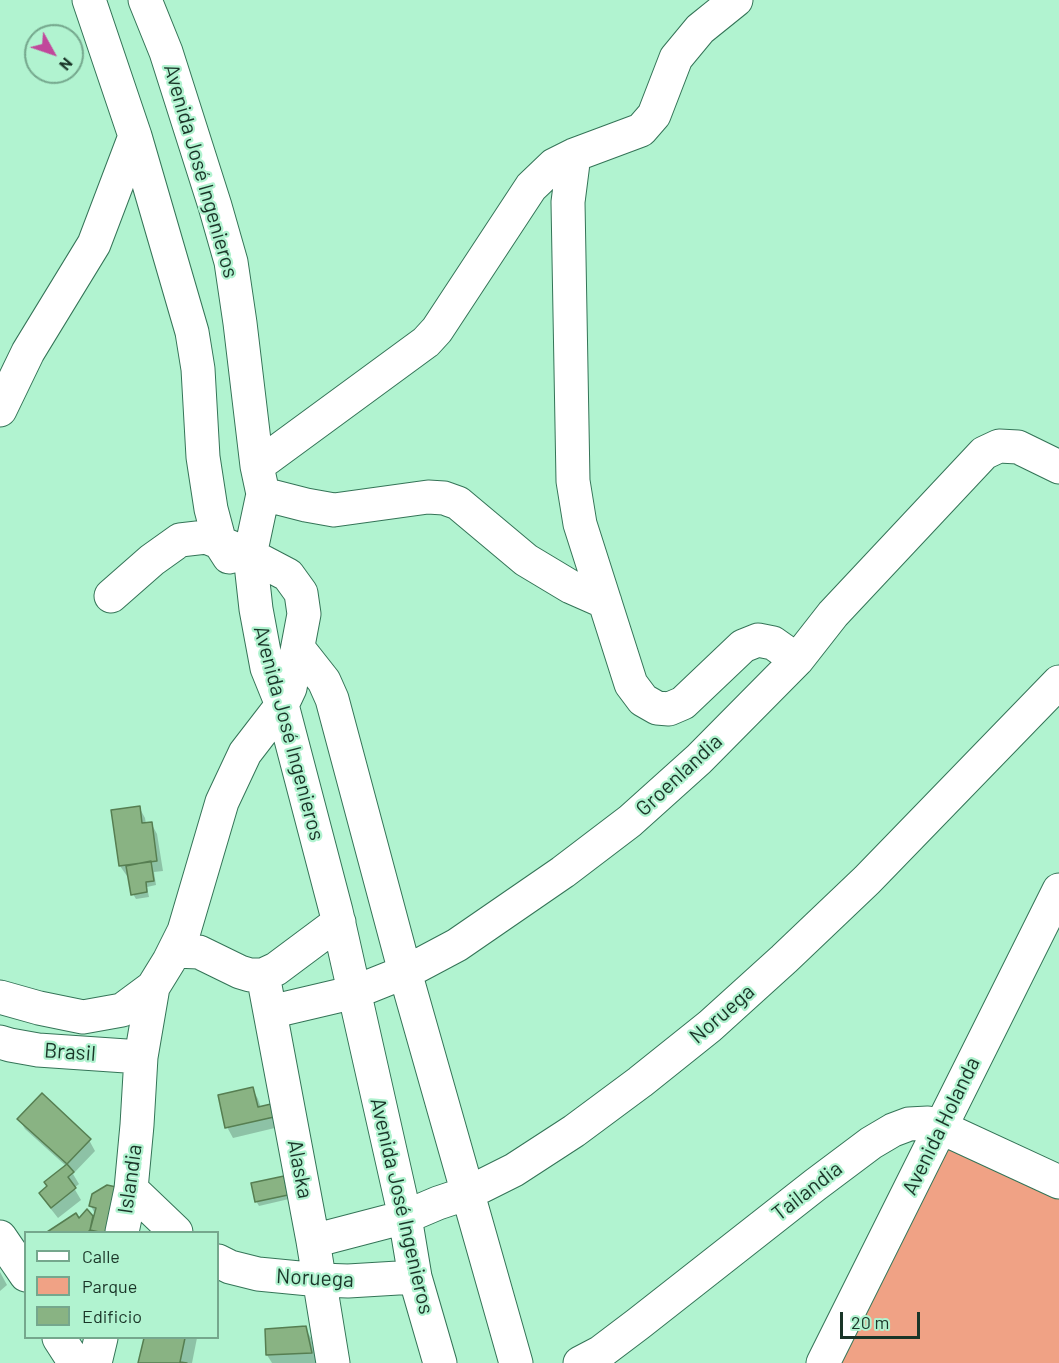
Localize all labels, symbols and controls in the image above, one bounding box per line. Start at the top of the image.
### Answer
north arrow [24,24,84,84]
text: N [56,54,77,75]
street label: Avenida José Ingenieros [158,61,244,281]
street label: Avenida José Ingenieros [248,623,330,843]
street label: Groenlandia [631,729,727,821]
street label: Noruega [684,979,760,1049]
street label: Brasil [43,1038,97,1066]
street label: Avenida Holanda [897,1053,985,1199]
street label: Avenida José Ingenieros [365,1095,439,1317]
street label: Alaska [282,1137,318,1201]
street label: Islandia [113,1143,147,1215]
street label: Tailandia [767,1156,847,1226]
legend [24,1231,219,1339]
text: Calle [82,1245,120,1267]
street label: Noruega [276,1263,354,1293]
text: Parque [82,1275,137,1297]
scale bar [843,1300,922,1338]
text: Edificio [82,1305,142,1327]
text: 20 m [851,1311,889,1333]

